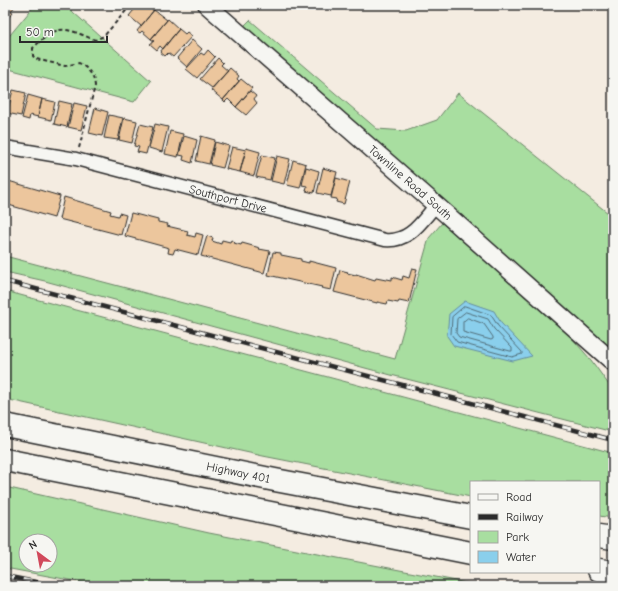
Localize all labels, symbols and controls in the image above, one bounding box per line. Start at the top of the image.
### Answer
scale bar [20,18,107,44]
text: 50 m [26,25,54,39]
street label: Townline Road South [366,142,455,223]
street label: Southport Drive [187,182,268,216]
street label: Highway 401 [205,459,272,486]
legend [470,481,600,573]
text: Road [506,490,532,504]
text: Railway [506,510,544,524]
text: Park [506,530,529,544]
north arrow [18,533,58,573]
text: N [26,538,39,552]
text: Water [506,550,536,564]

